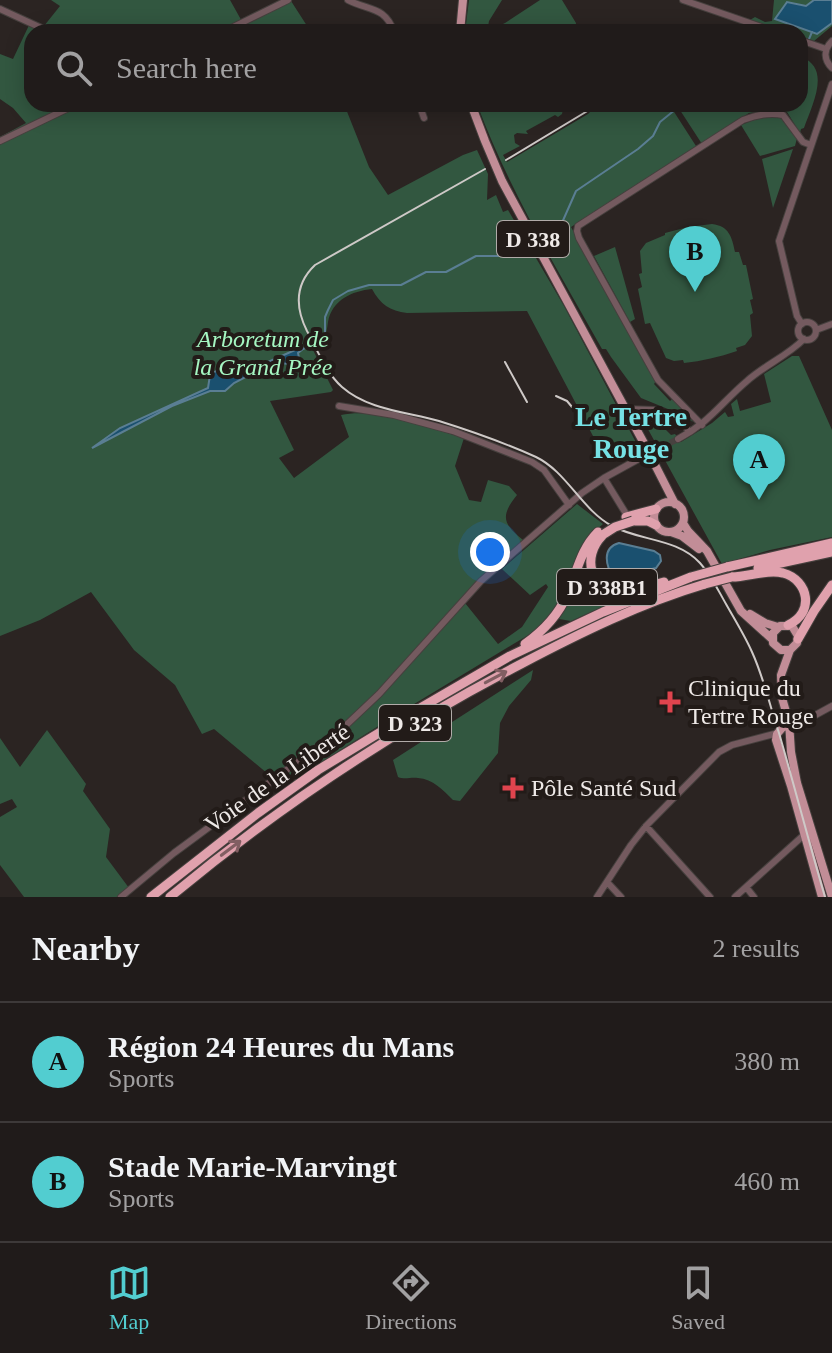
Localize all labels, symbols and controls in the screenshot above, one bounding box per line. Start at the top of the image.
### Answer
search box [24,24,808,112]
icon: search [52,46,96,90]
text: Search here [116,51,257,84]
road number: D 338 [497,221,569,257]
pin: B [669,226,721,292]
park label: Arboretum de la Grand Prée [194,326,333,380]
district label: Le Tertre Rouge [575,401,687,464]
pin: A [733,434,785,500]
your location [470,532,510,572]
road number: D 338B1 [557,569,657,605]
one-way arrow [484,669,507,685]
place label: Clinique du Tertre Rouge [688,675,814,729]
marker: Clinique du Tertre Rouge [659,691,681,713]
road number: D 323 [379,705,451,741]
street label: Voie de la Liberté [200,718,354,838]
place label: Pôle Santé Sud [531,775,676,801]
marker: Pôle Santé Sud [502,777,524,799]
one-way arrow [220,840,241,857]
text: Nearby [32,930,140,967]
text: 2 results [713,934,800,963]
text: Région 24 Heures du Mans [108,1030,454,1063]
text: A [49,1047,67,1076]
text: 380 m [734,1047,800,1076]
text: Sports [108,1064,174,1093]
text: Stade Marie-Marvingt [108,1150,397,1183]
text: B [49,1167,67,1196]
text: 460 m [734,1167,800,1196]
text: Sports [108,1184,174,1213]
tab: Map [107,1261,151,1335]
tab: Directions [365,1261,457,1335]
tab: Saved [671,1261,725,1335]

